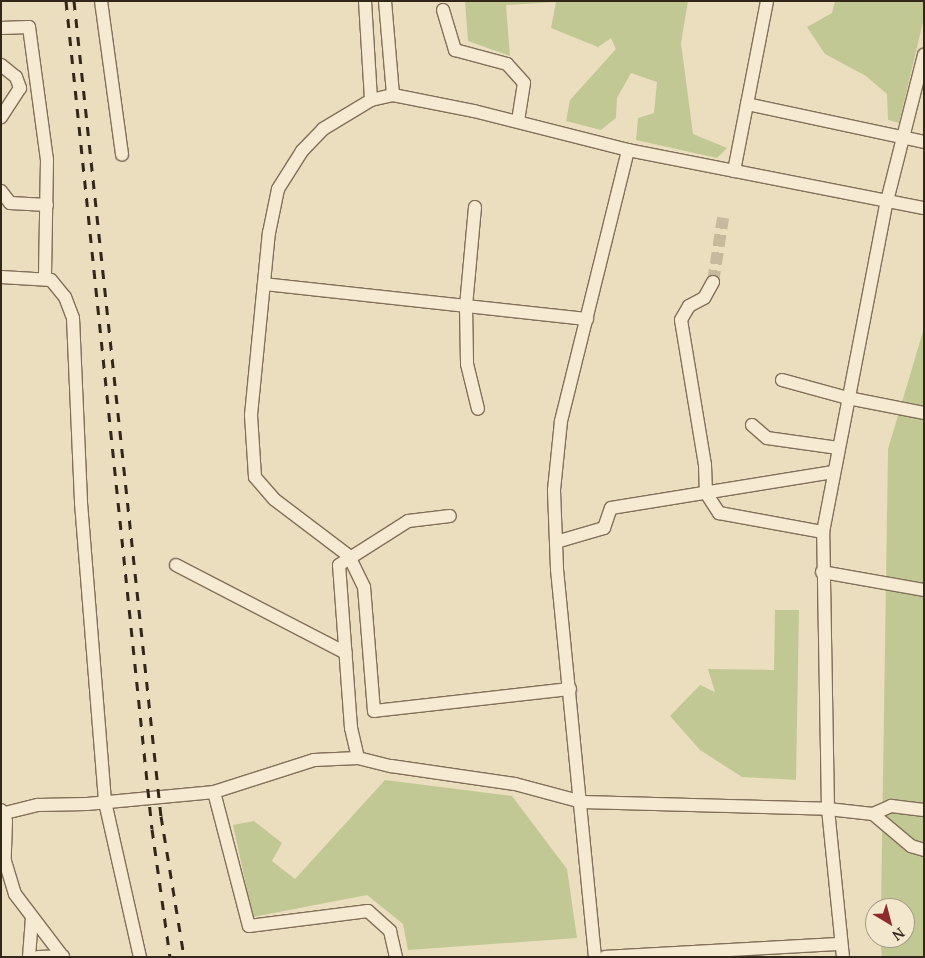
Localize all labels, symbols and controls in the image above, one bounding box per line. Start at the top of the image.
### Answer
north arrow [865,898,915,948]
text: N [889,924,909,945]

